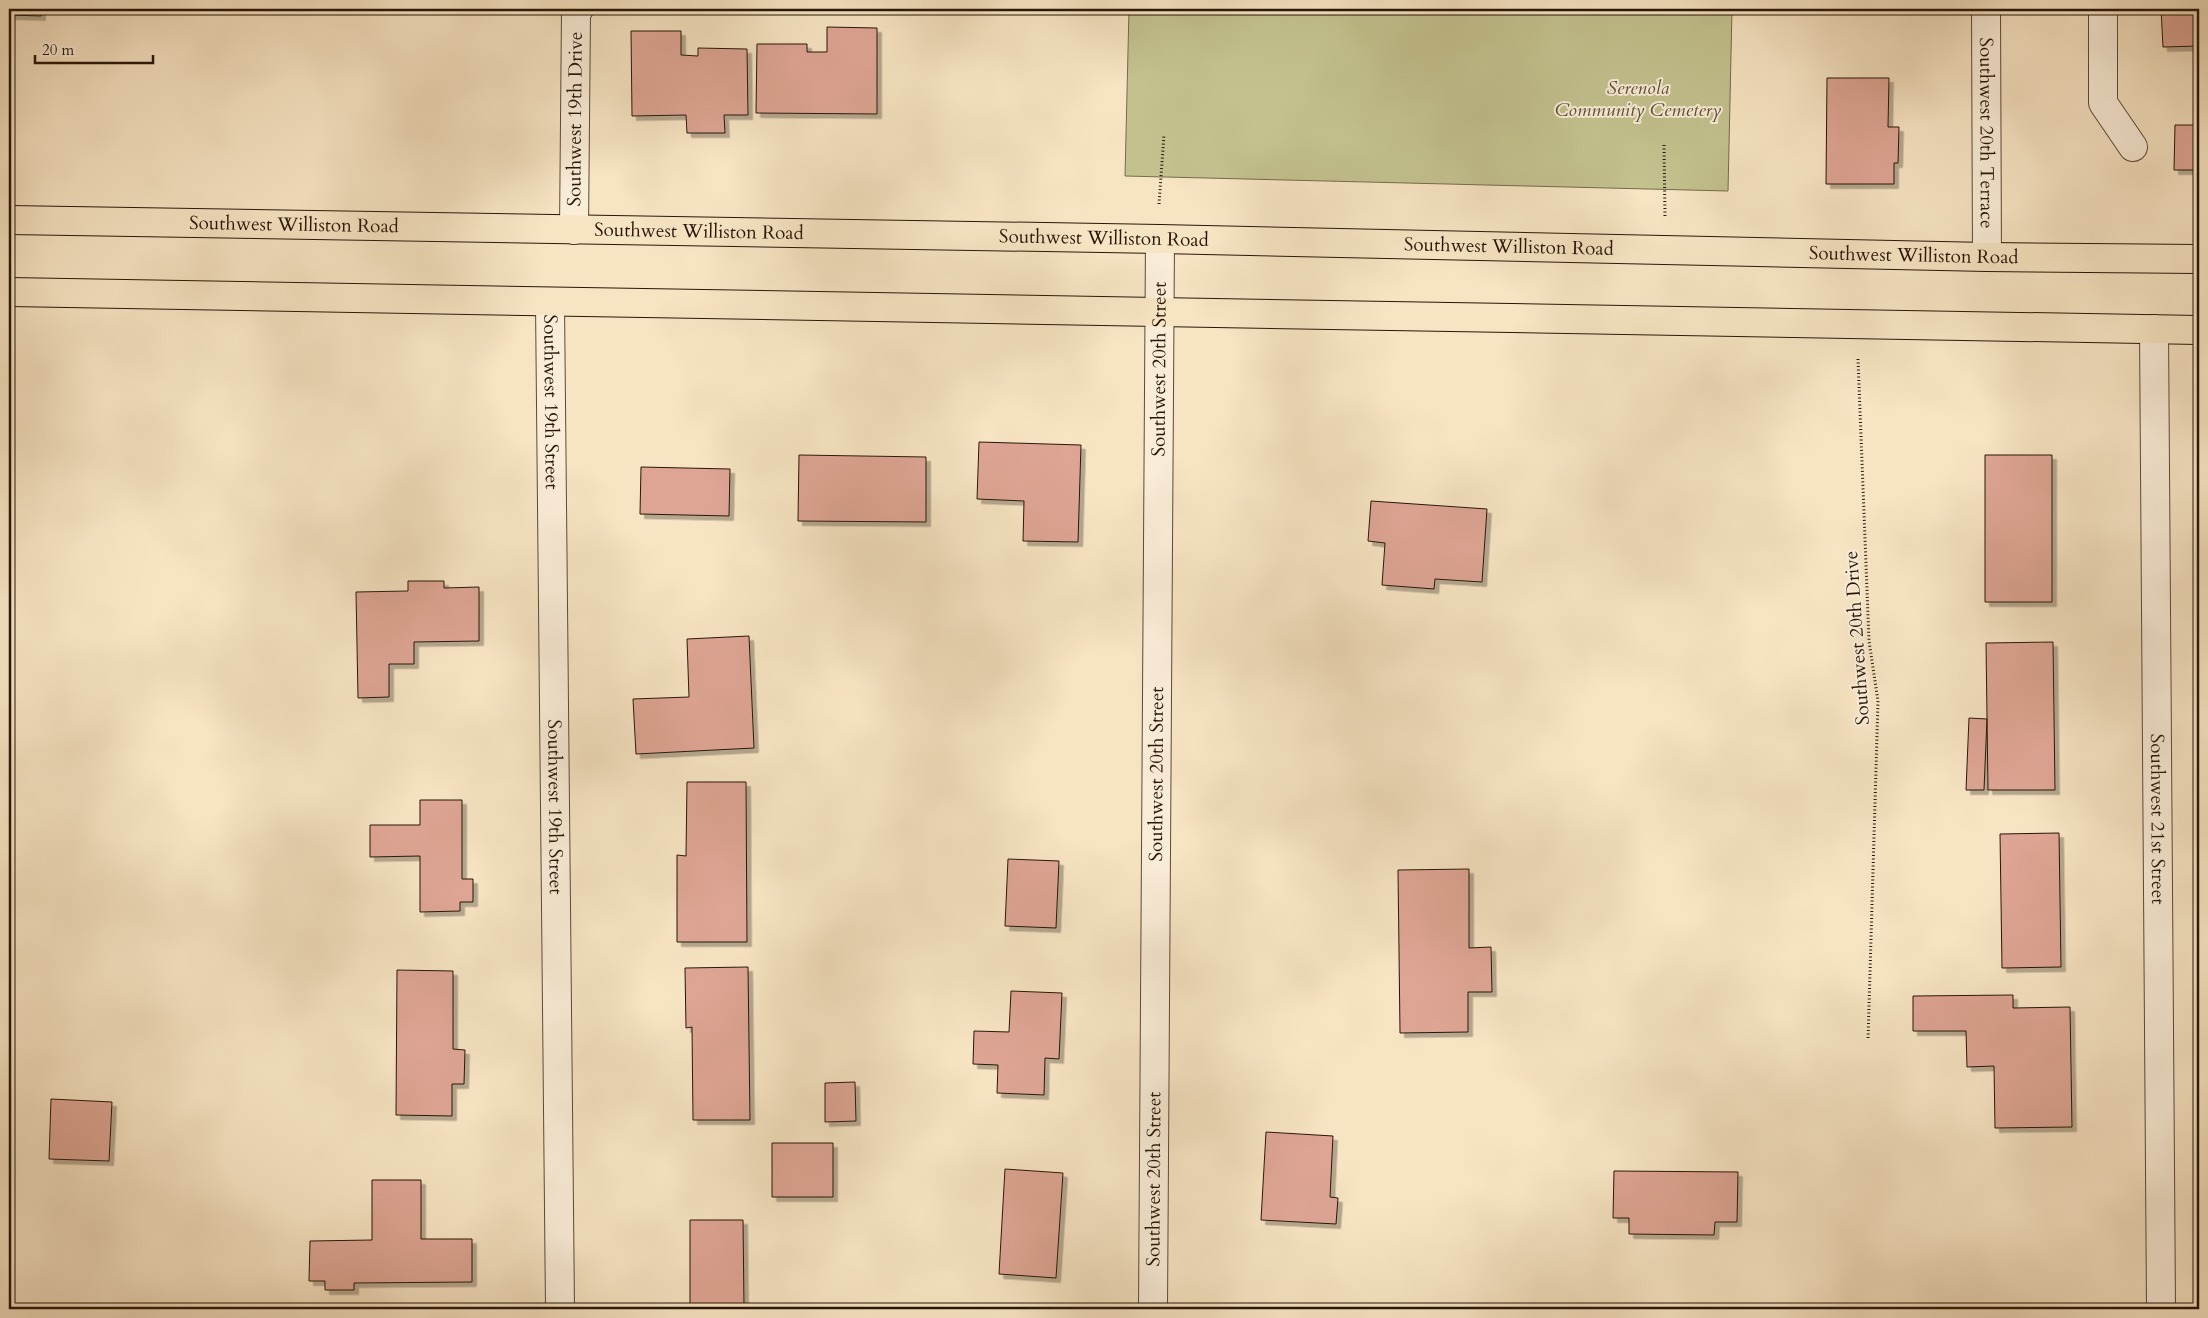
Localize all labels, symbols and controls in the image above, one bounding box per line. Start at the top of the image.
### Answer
street label: Southwest 19th Drive [561,31,589,207]
scale bar [35,32,152,64]
street label: Southwest 20th Terrace [1973,37,2000,229]
text: 20 m [42,40,74,60]
park label: Serenola Community Cemetery [1555,75,1721,123]
street label: Southwest Williston Road [189,210,399,239]
street label: Southwest Williston Road [594,217,804,246]
street label: Southwest Williston Road [999,223,1209,253]
street label: Southwest Williston Road [1404,231,1614,262]
street label: Southwest Williston Road [1809,240,2019,270]
street label: Southwest 20th Street [1146,281,1173,457]
street label: Southwest 19th Street [537,314,565,490]
street label: Southwest 20th Drive [1838,550,1876,726]
street label: Southwest 20th Street [1143,686,1170,862]
street label: Southwest 19th Street [541,719,569,895]
street label: Southwest 21st Street [2144,733,2171,904]
street label: Southwest 20th Street [1140,1091,1167,1267]

